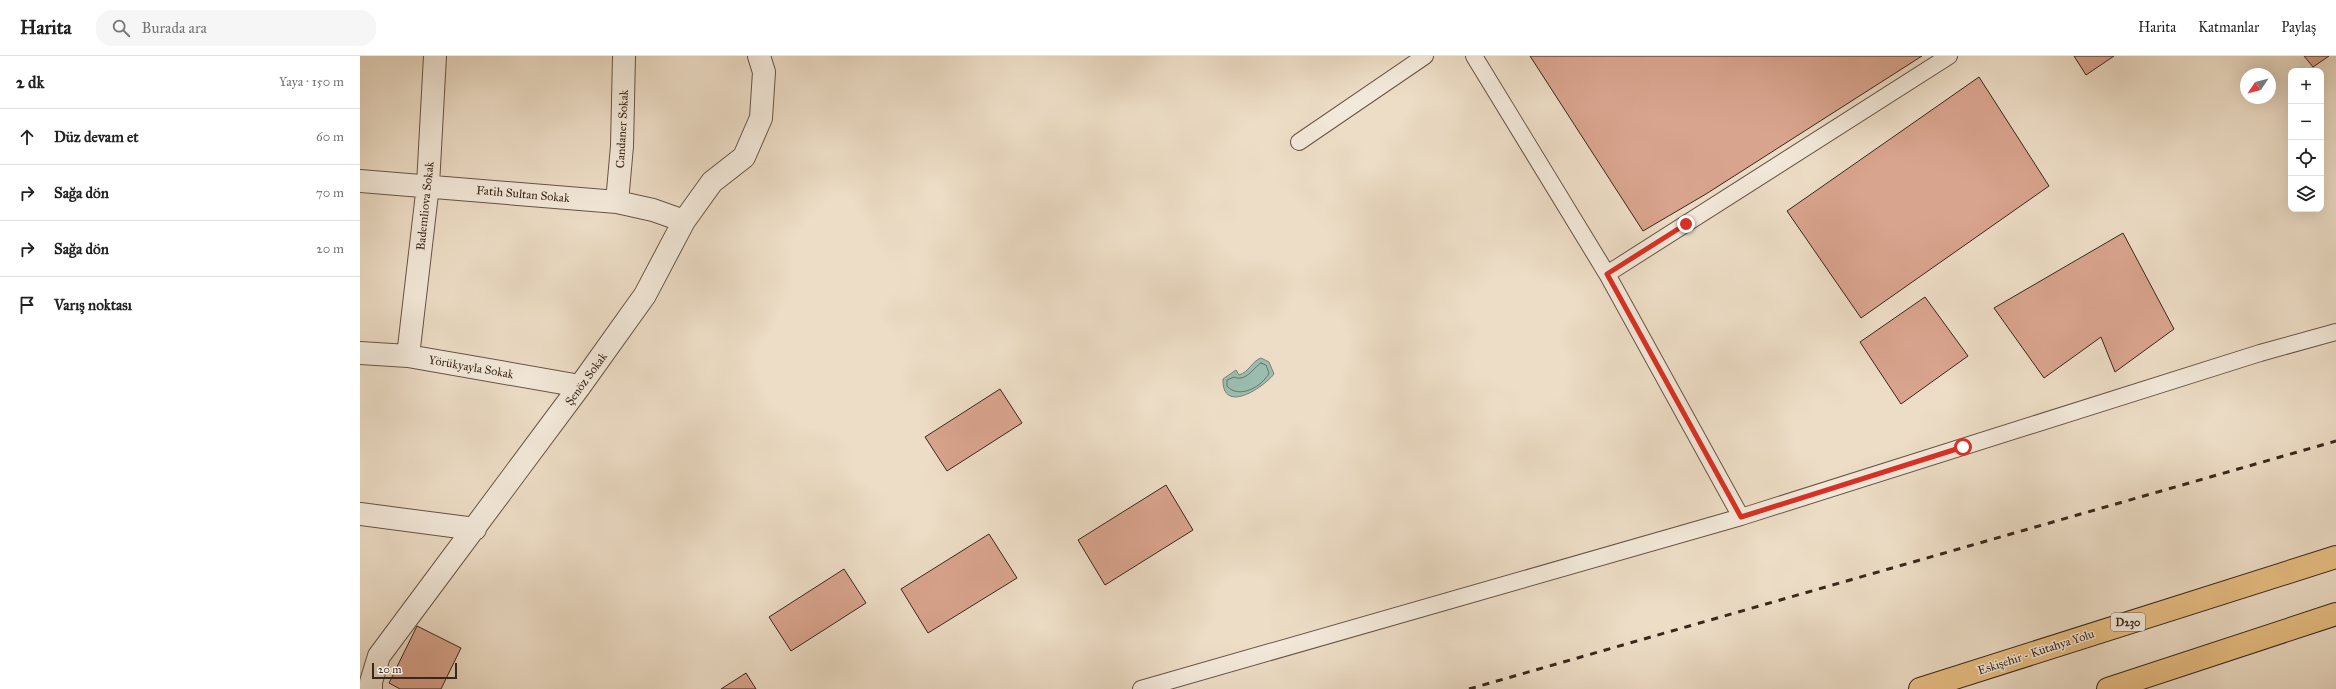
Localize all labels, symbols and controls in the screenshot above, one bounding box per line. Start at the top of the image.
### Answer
search box [96,10,376,46]
text: Harita [20,16,72,39]
icon: search [110,17,132,39]
text: Burada ara [142,19,207,37]
text: Harita [2138,19,2176,36]
text: Katmanlar [2198,19,2259,36]
text: Paylaş [2281,19,2316,36]
north arrow [2240,68,2276,104]
map controls [2288,68,2324,212]
button: + [2288,68,2324,104]
text: 2 dk [16,72,44,93]
text: Yaya · 150 m [279,74,344,90]
street label: Candaner Sokak [613,89,631,169]
button: − [2288,104,2324,140]
icon: ahead [16,126,38,148]
text: Düz devam et [54,128,139,146]
text: 60 m [316,129,344,145]
button: locate [2288,140,2324,176]
street label: Bademliova Sokak [413,160,437,251]
button: layers [2288,176,2324,212]
icon: right [16,182,38,204]
street label: Fatih Sultan Sokak [476,183,571,205]
text: Sağa dön [54,184,109,202]
text: 70 m [316,185,344,201]
route end [1677,215,1695,233]
icon: right [16,238,38,260]
text: Sağa dön [54,240,109,258]
text: 20 m [316,241,344,257]
icon: arrive [16,294,38,316]
text: Varış noktası [54,296,132,314]
street label: Şenöz Sokak [562,350,610,408]
street label: Yörükyayla Sokak [427,353,515,381]
route start [1954,438,1972,456]
road number: D230 [2111,613,2145,631]
street label: Eskişehir - Kütahya Yolu [1976,626,2097,677]
scale bar [372,661,457,680]
text: 20 m [378,663,401,676]

